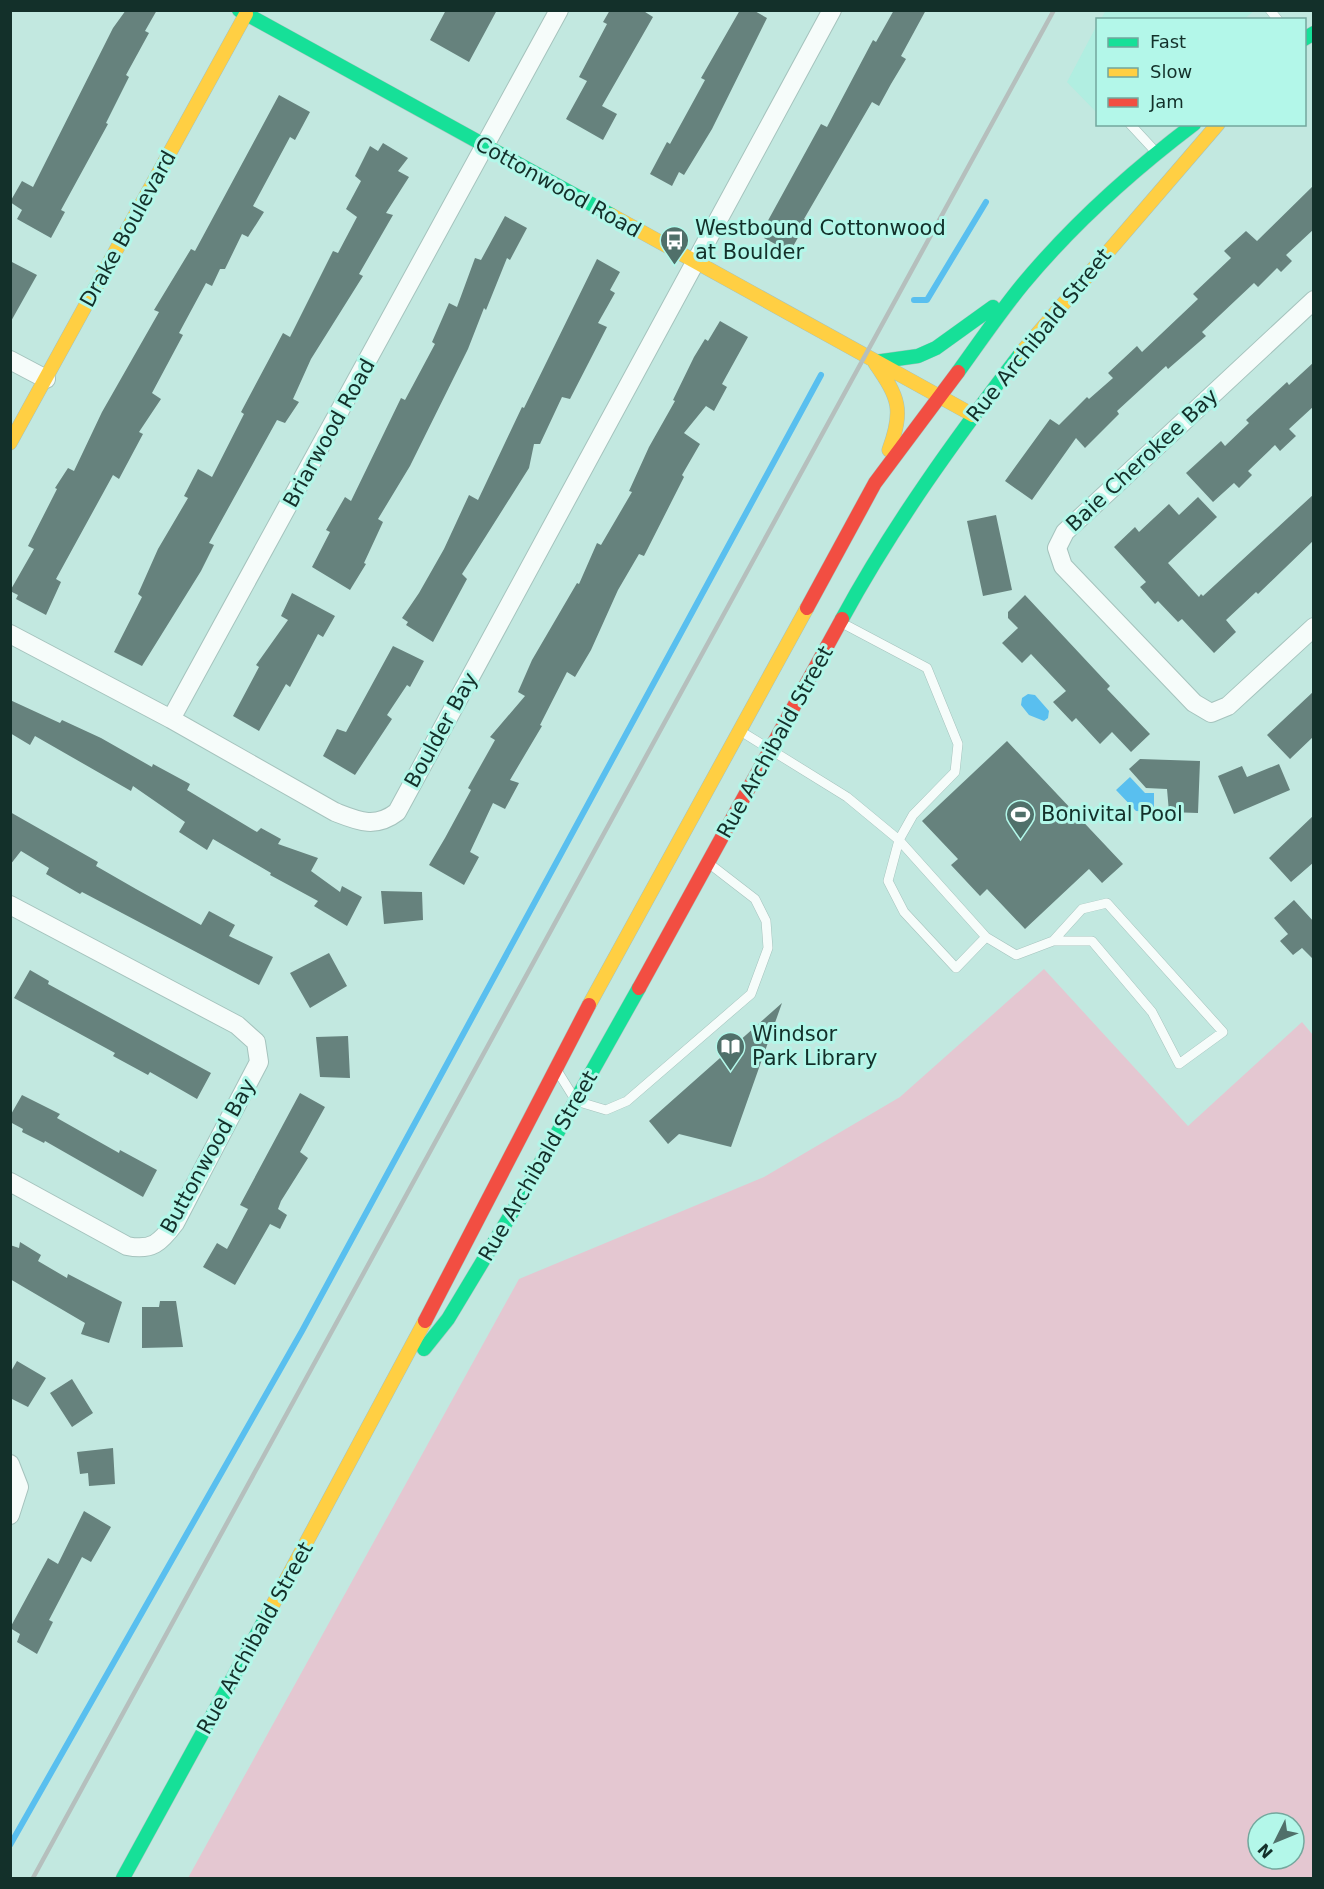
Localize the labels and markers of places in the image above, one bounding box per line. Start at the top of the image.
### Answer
place label: Westbound Cottonwood at Boulder [695,216,946,264]
bus stop icon: Westbound Cottonwood at Boulder [658,224,690,266]
sports icon: Bonivital Pool [1004,798,1036,840]
place label: Bonivital Pool [1041,802,1183,826]
place label: Windsor Park Library [752,1022,878,1070]
library icon: Windsor Park Library [715,1030,747,1072]

